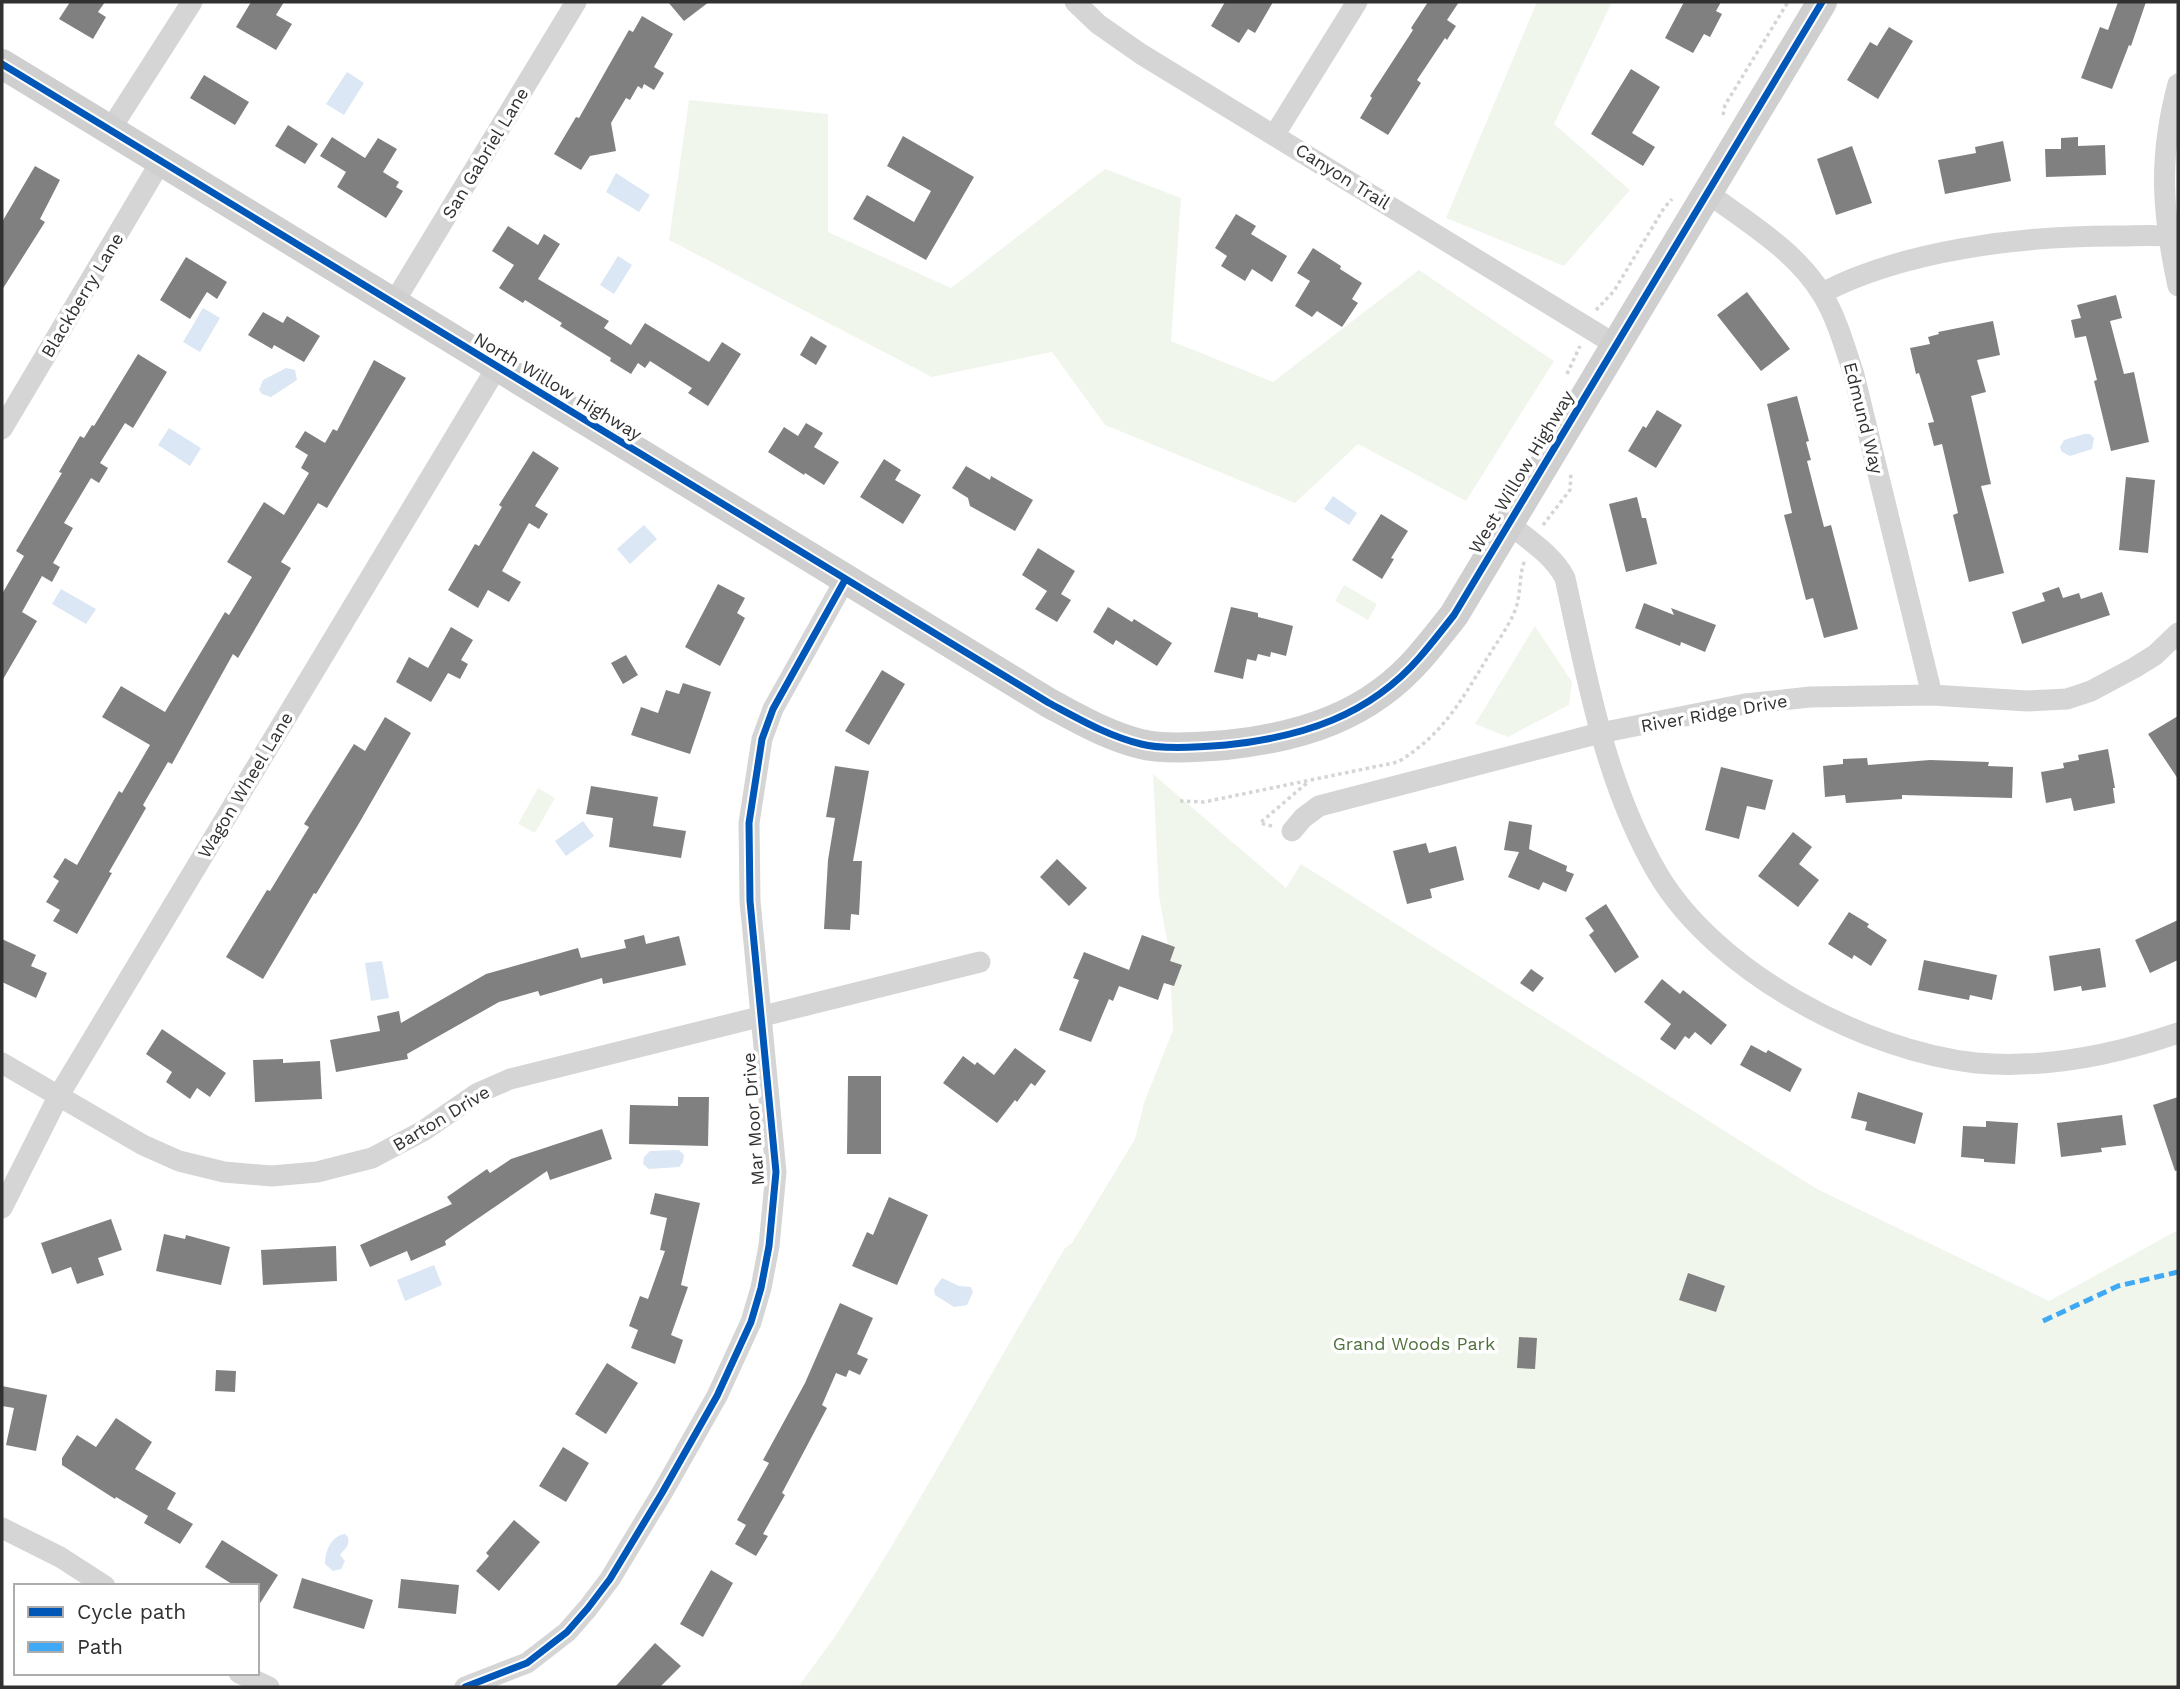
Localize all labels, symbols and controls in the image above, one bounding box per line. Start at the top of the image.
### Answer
street label: San Gabriel Lane [438,84,532,222]
street label: Canyon Trail [1292,139,1395,214]
street label: Blackberry Lane [37,229,127,361]
street label: North Willow Highway [470,328,646,445]
street label: Edmund Way [1840,360,1888,477]
street label: West Willow Highway [1464,386,1578,557]
street label: River Ridge Drive [1639,690,1789,736]
street label: Wagon Wheel Lane [193,708,297,862]
street label: Mar Moor Drive [738,1052,768,1186]
street label: Barton Drive [389,1081,493,1155]
park label: Grand Woods Park [1333,1333,1495,1354]
legend [14,1584,259,1675]
text: Cycle path [77,1599,186,1624]
text: Path [77,1634,123,1659]

